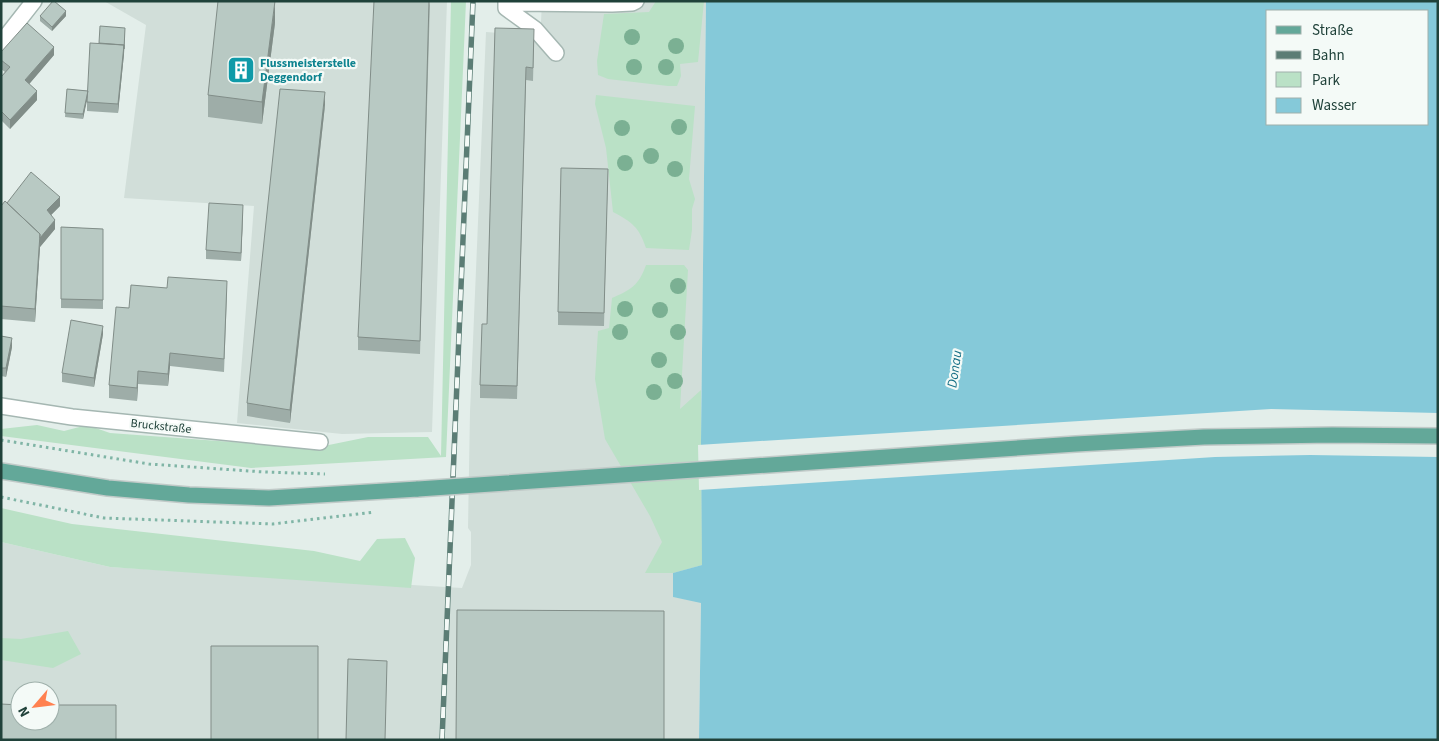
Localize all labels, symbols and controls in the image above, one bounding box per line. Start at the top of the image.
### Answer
legend [1266,10,1429,125]
text: Straße [1312,20,1353,41]
text: Bahn [1312,45,1345,66]
building icon: Flussmeisterstelle Deggendorf [226,55,256,85]
place label: Flussmeisterstelle Deggendorf [260,55,356,86]
text: Park [1312,70,1341,91]
text: Wasser [1312,95,1357,116]
water label: Donau [942,349,968,389]
street label: Bruckstraße [130,415,192,438]
north arrow [10,681,60,731]
text: N [13,703,35,720]

